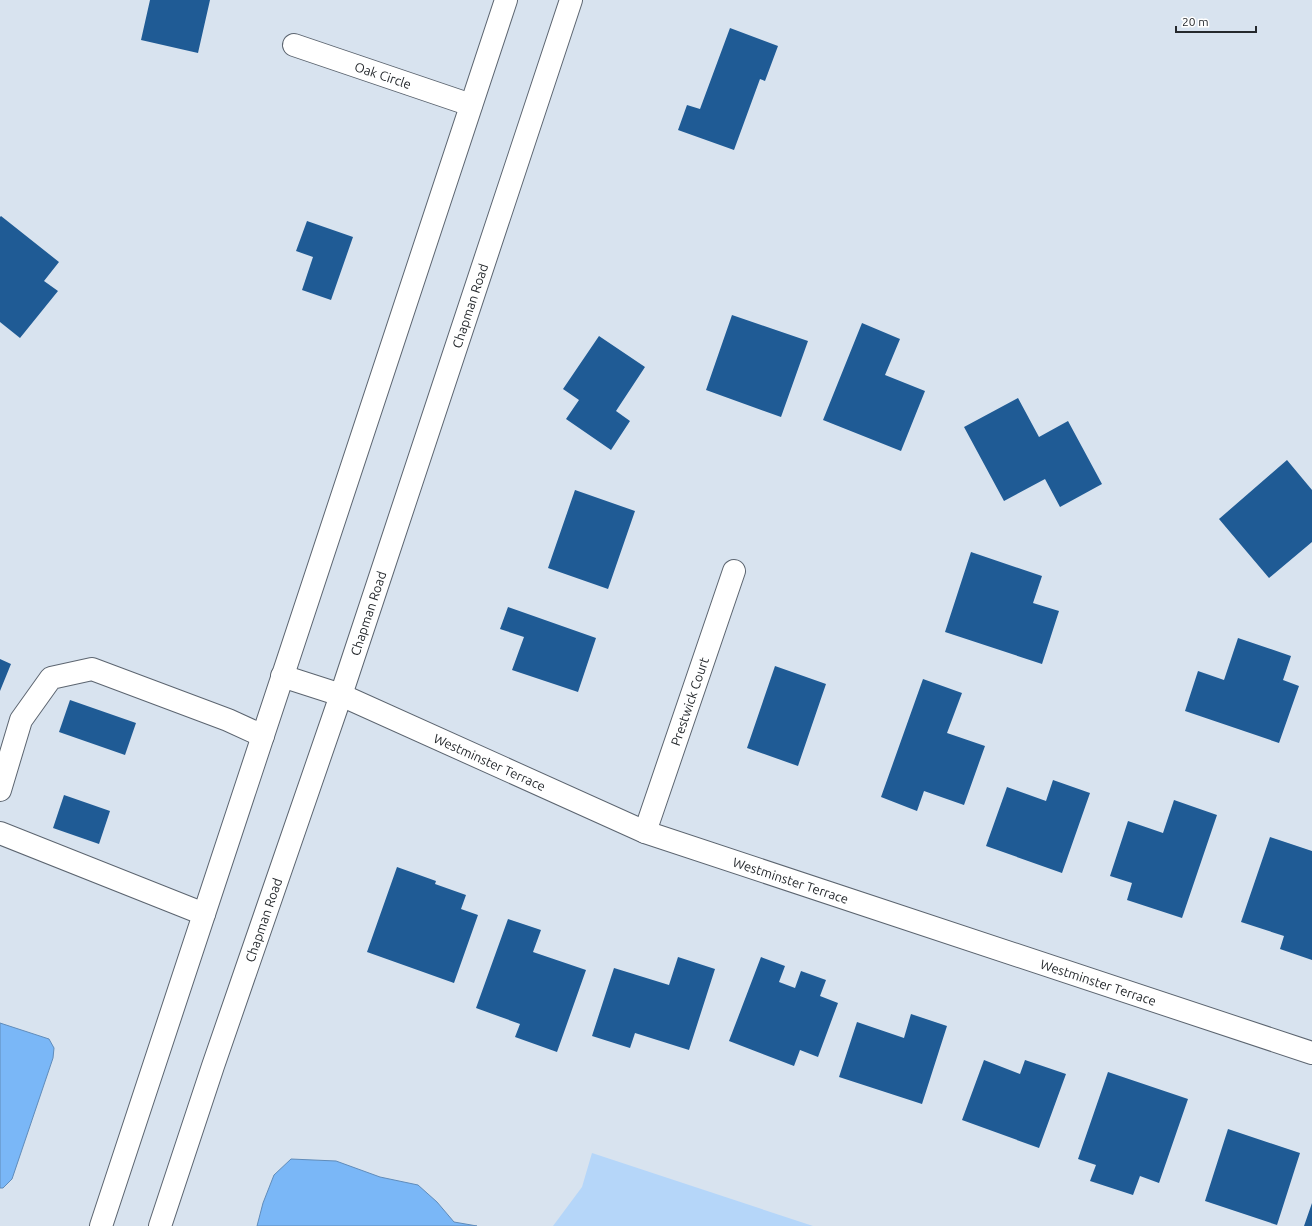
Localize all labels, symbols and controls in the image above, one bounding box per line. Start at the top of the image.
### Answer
scale bar [1176,8,1256,34]
text: 20 m [1182,15,1209,28]
street label: Oak Circle [353,59,413,91]
street label: Chapman Road [449,262,490,350]
street label: Chapman Road [348,569,388,657]
street label: Prestwick Court [668,655,711,747]
street label: Westminster Terrace [432,731,548,793]
street label: Westminster Terrace [731,855,850,906]
street label: Chapman Road [242,876,284,964]
street label: Westminster Terrace [1039,957,1158,1008]

